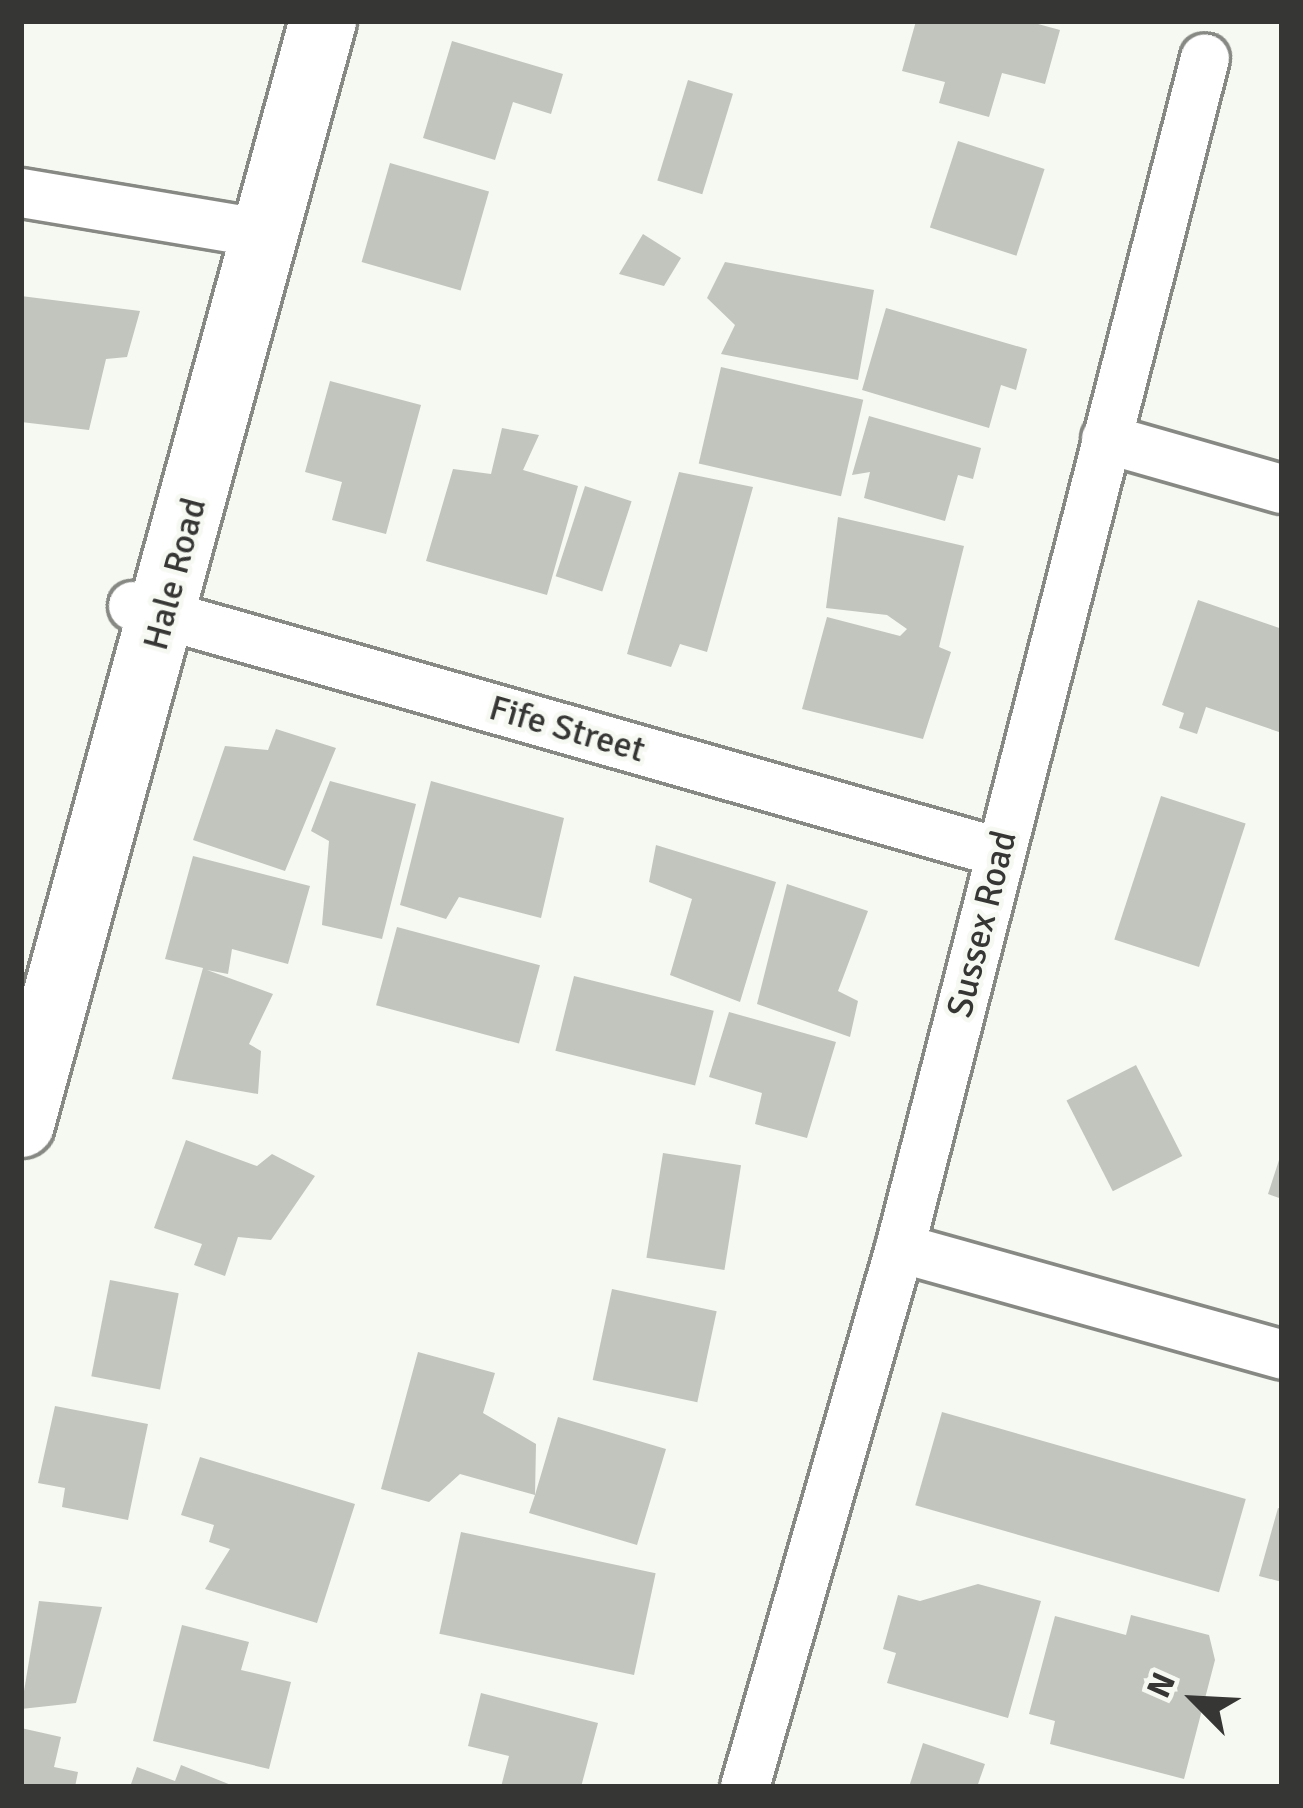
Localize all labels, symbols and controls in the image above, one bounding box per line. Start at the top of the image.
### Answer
street label: Hale Road [134,493,216,655]
street label: Fife Street [484,686,650,772]
street label: Sussex Road [938,826,1026,1022]
north arrow [1135,1640,1255,1760]
text: N [1138,1666,1185,1704]

